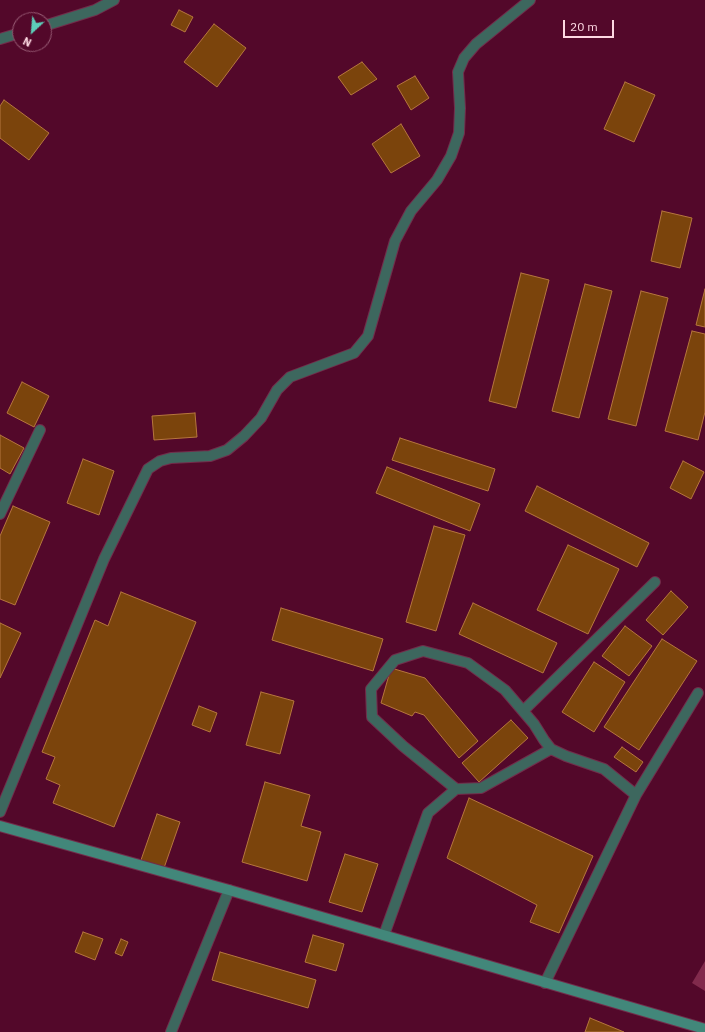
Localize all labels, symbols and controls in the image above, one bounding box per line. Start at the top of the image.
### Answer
north arrow [12,12,52,52]
scale bar [565,12,616,38]
text: 20 m [570,19,598,34]
text: N [21,34,34,50]

